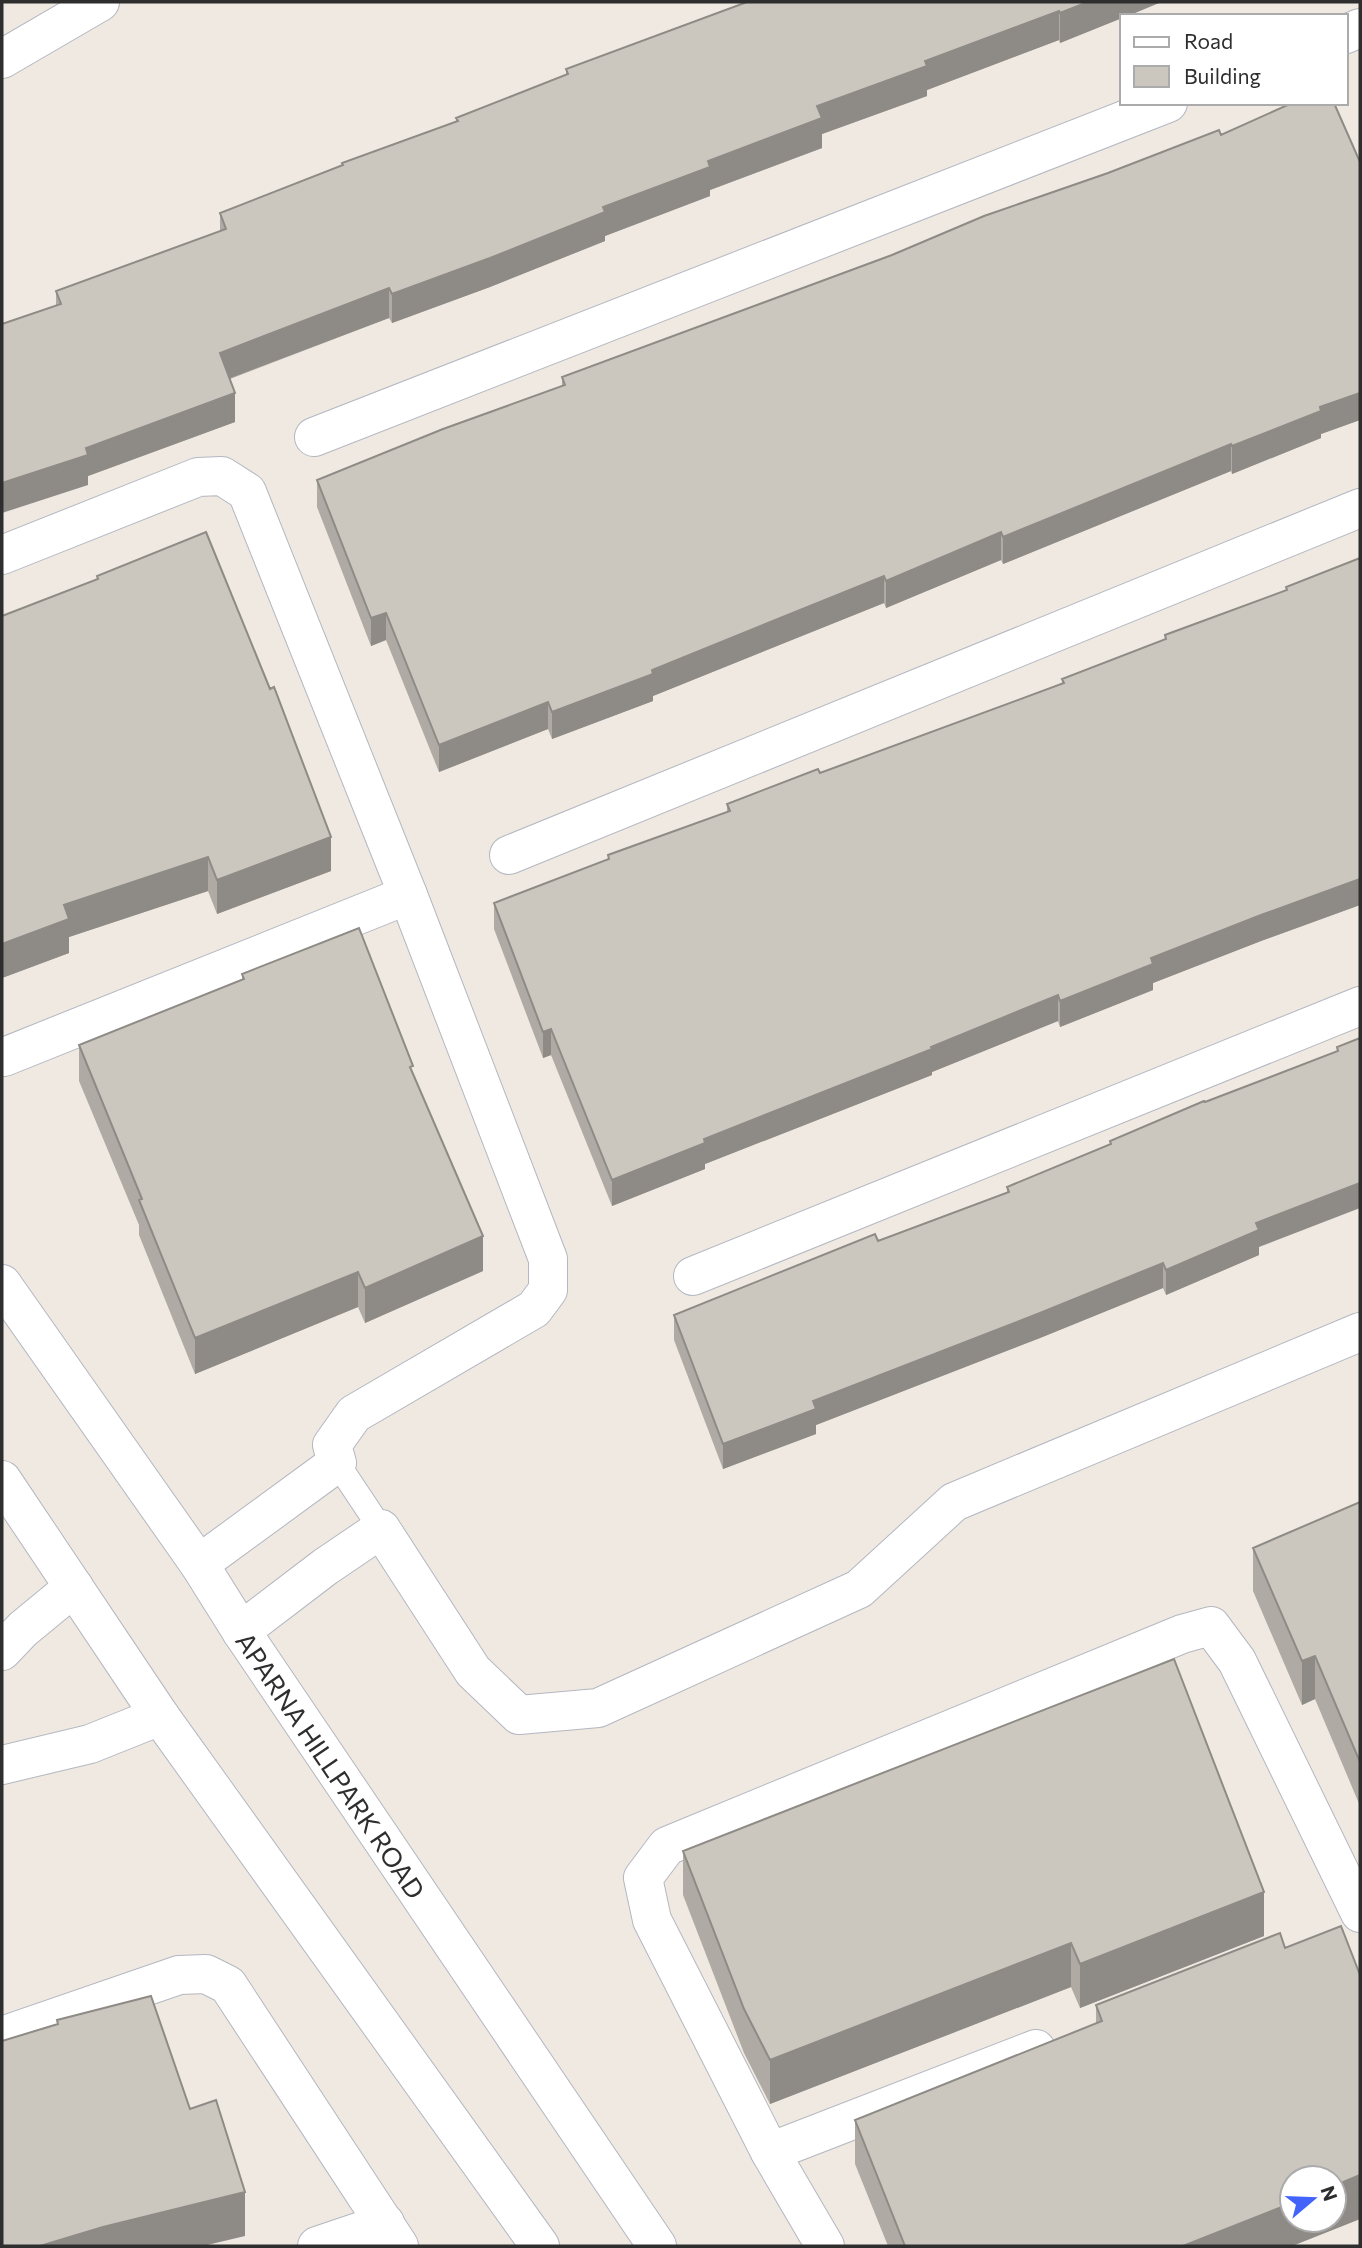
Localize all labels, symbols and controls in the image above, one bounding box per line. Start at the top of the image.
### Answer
legend [1120,14,1348,105]
text: Road [1184,28,1233,53]
text: Building [1184,63,1261,88]
street label: APARNA HILLPARK ROAD [231,1626,433,1904]
north arrow [1278,2164,1348,2234]
text: N [1316,2183,1343,2204]

